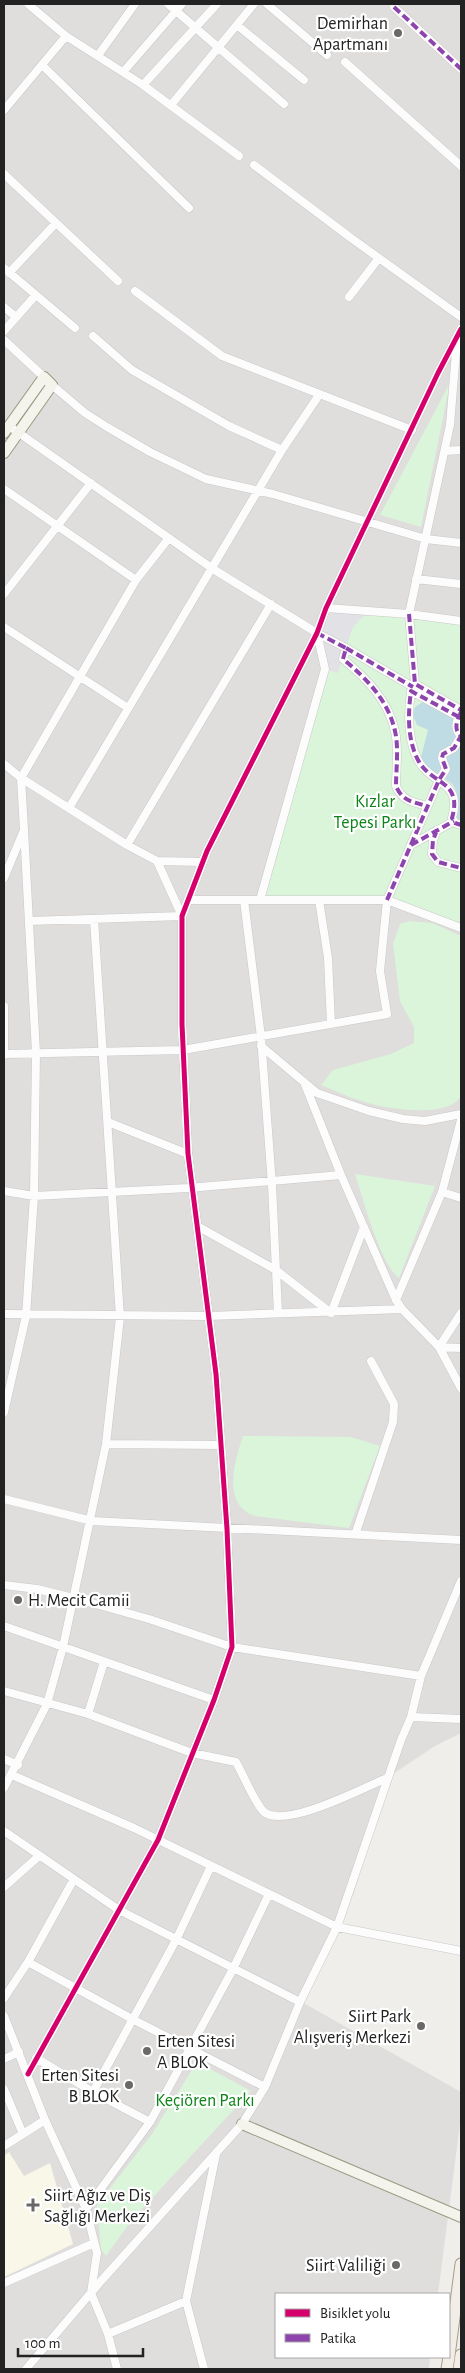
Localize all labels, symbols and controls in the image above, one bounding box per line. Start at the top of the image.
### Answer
place label: Demirhan Apartmanı [313,15,388,54]
marker: Demirhan Apartmanı [392,27,404,39]
park label: Kızlar Tepesi Parkı [334,793,416,832]
place label: H. Mecit Camii [28,1592,130,1610]
marker: H. Mecit Camii [12,1594,24,1606]
place label: Siirt Park Alışveriş Merkezi [294,2008,412,2047]
marker: Siirt Park Alışveriş Merkezi [415,2020,427,2032]
place label: Erten Sitesi A BLOK [157,2033,235,2072]
marker: Erten Sitesi A BLOK [141,2045,153,2057]
place label: Erten Sitesi B BLOK [41,2067,119,2106]
marker: Erten Sitesi B BLOK [123,2079,135,2091]
park label: Keçiören Parkı [155,2092,255,2110]
place label: Siirt Ağız ve Diş Sağlığı Merkezi [44,2187,151,2226]
marker: Siirt Ağız ve Diş Sağlığı Merkezi [26,2198,40,2212]
place label: Siirt Valiliği [306,2257,386,2275]
marker: Siirt Valiliği [390,2259,402,2271]
legend [275,2293,450,2358]
text: Bisiklet yolu [320,2306,391,2321]
scale bar [18,2326,142,2358]
text: Patika [320,2331,356,2346]
text: 100 m [25,2336,60,2351]

